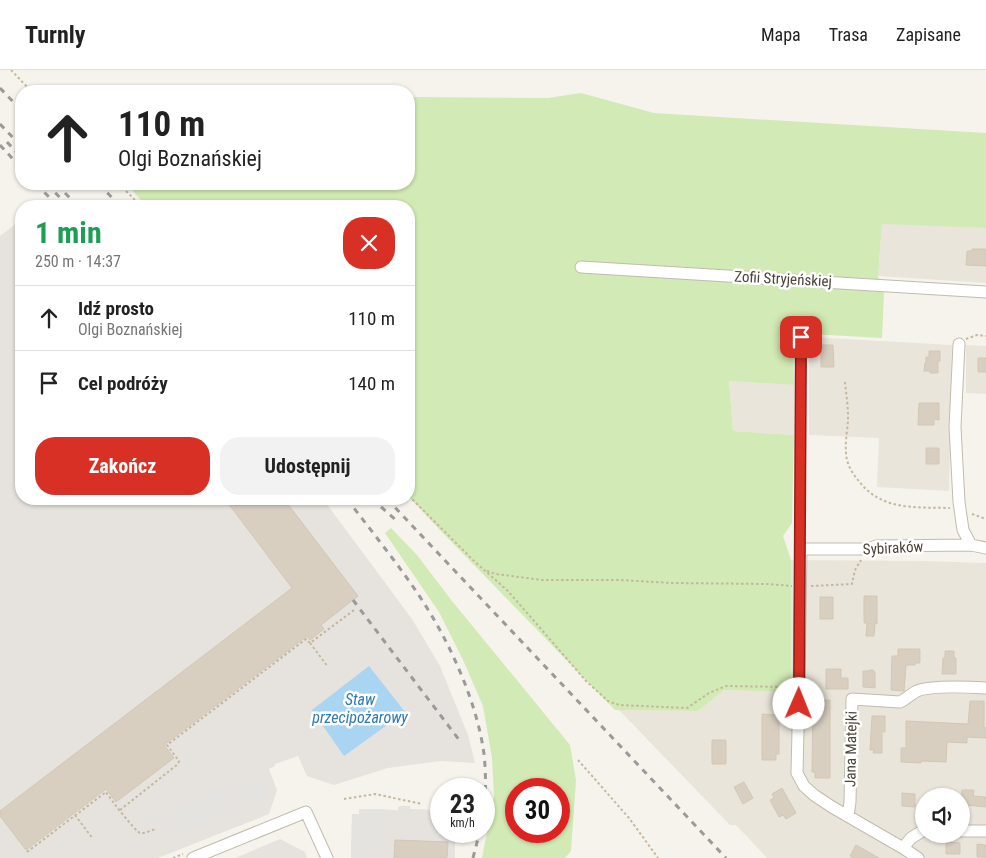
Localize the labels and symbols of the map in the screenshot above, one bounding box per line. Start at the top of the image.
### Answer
street label: Zofii Stryjeńskiej [734,267,832,291]
pin [780,316,822,358]
street label: Sybiraków [862,537,924,559]
position arrow [772,677,824,729]
water label: Staw przecipożarowy [311,690,408,727]
street label: Jana Matejki [841,711,861,787]
speed limit sign: 30 [505,778,570,843]

